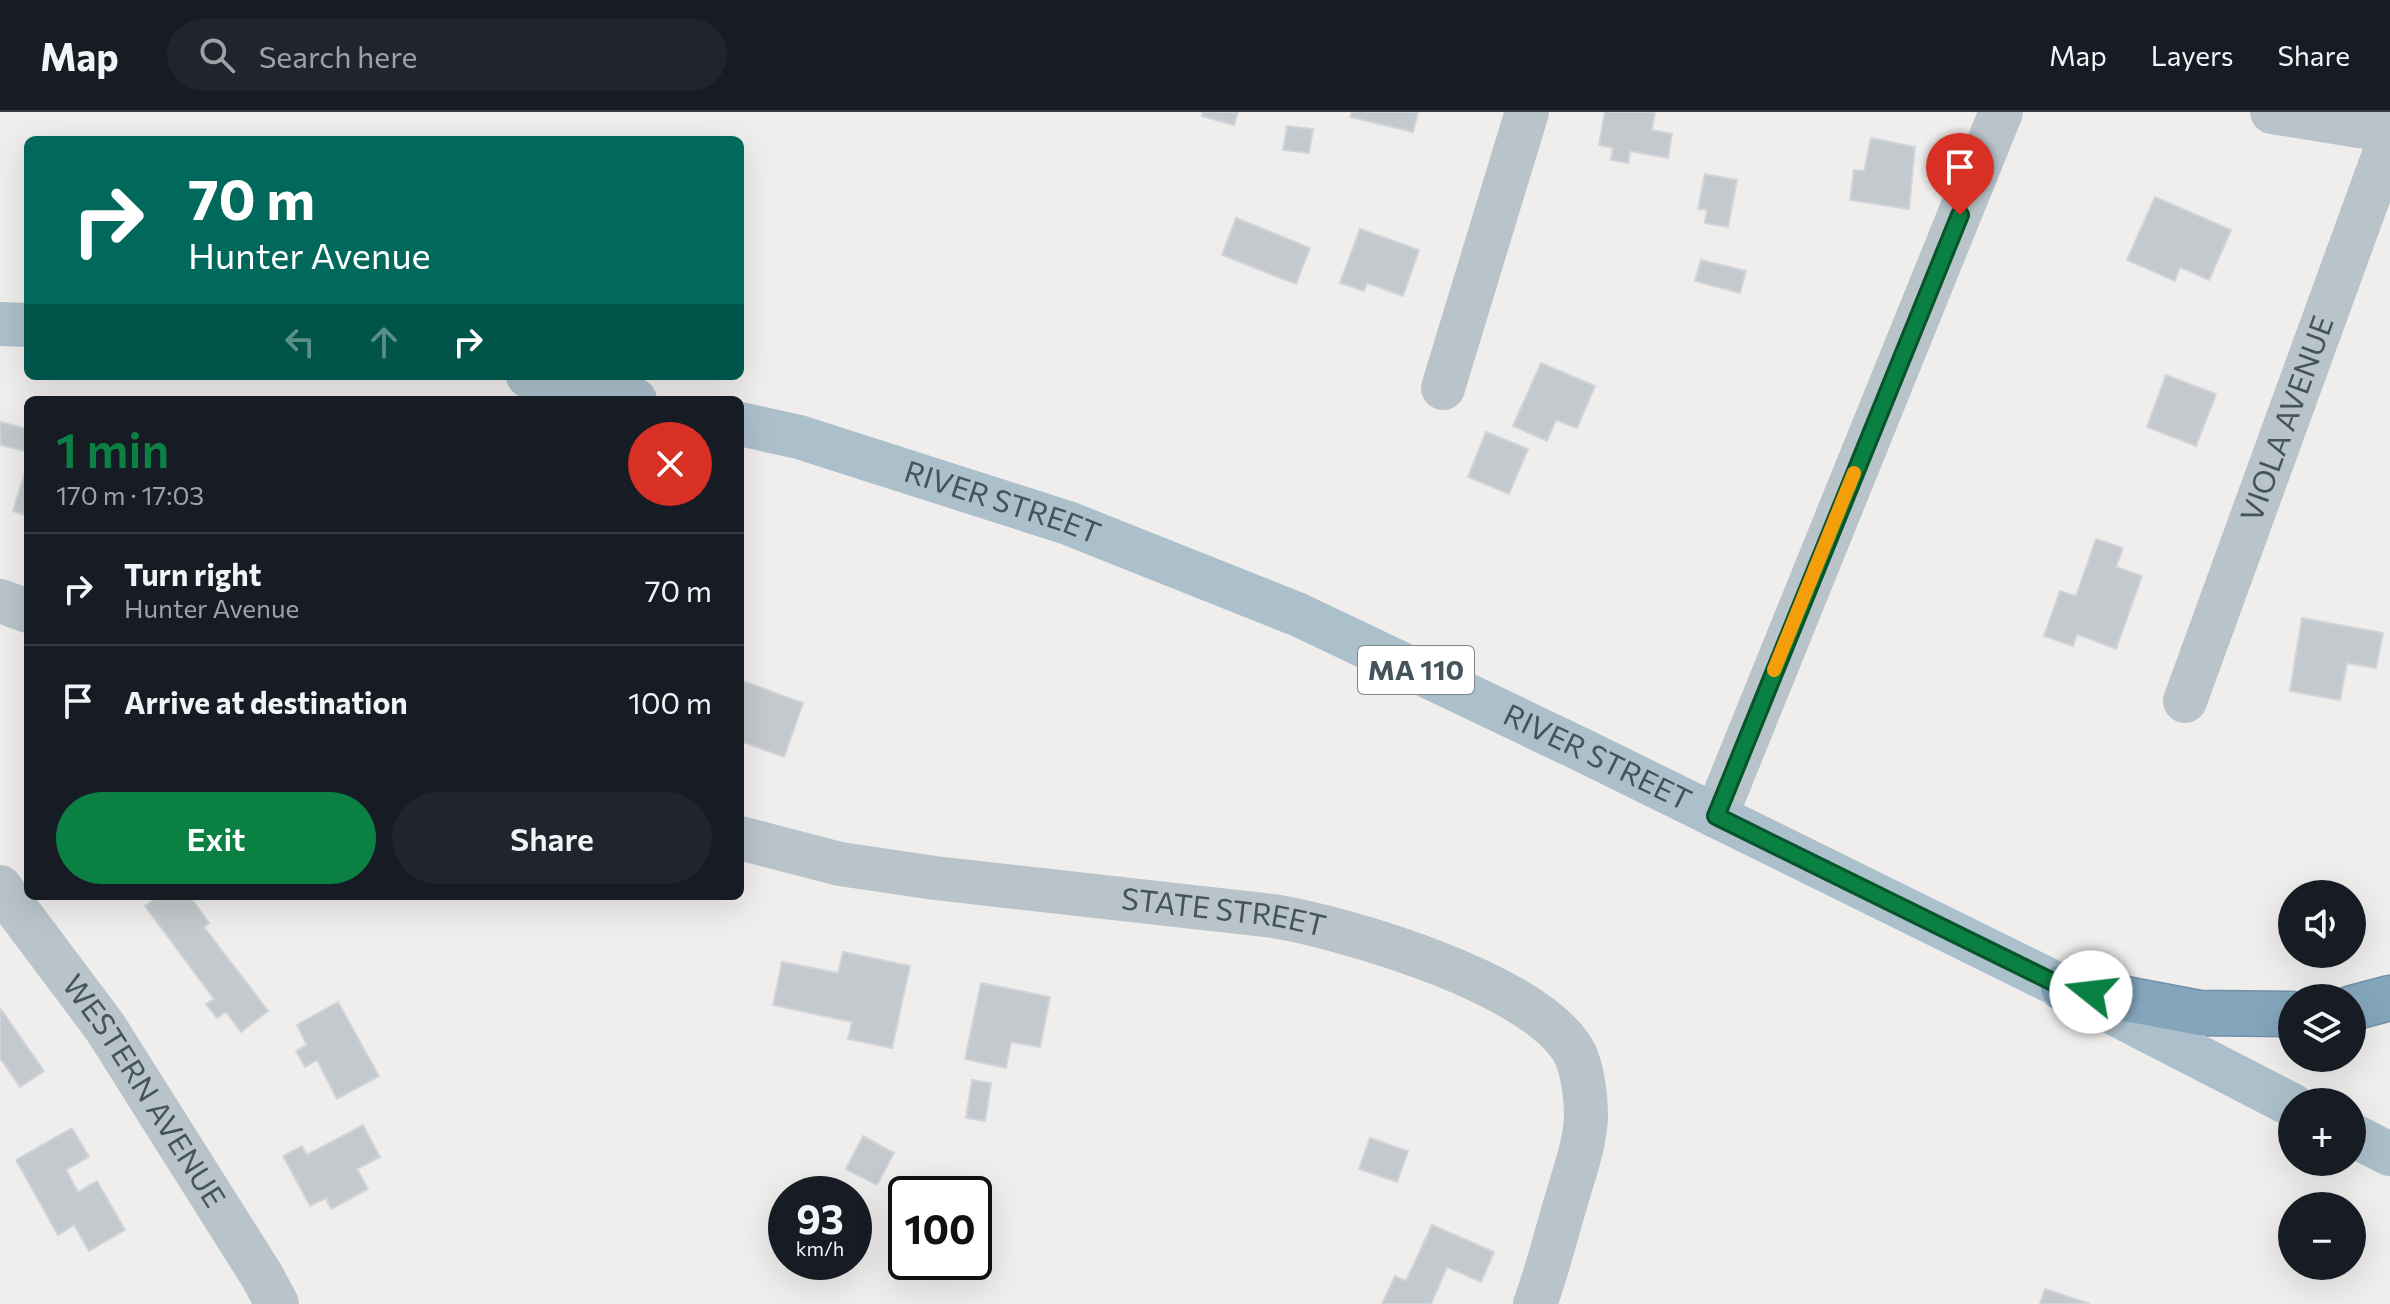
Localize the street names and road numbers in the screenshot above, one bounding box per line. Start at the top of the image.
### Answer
street label: VIOLA AVENUE [2231,310,2340,526]
street label: RIVER STREET [900,451,1107,550]
road number: MA 110 [1358,646,1474,694]
street label: RIVER STREET [1498,694,1698,817]
street label: STATE STREET [1120,878,1330,943]
street label: WESTERN AVENUE [56,966,235,1213]

